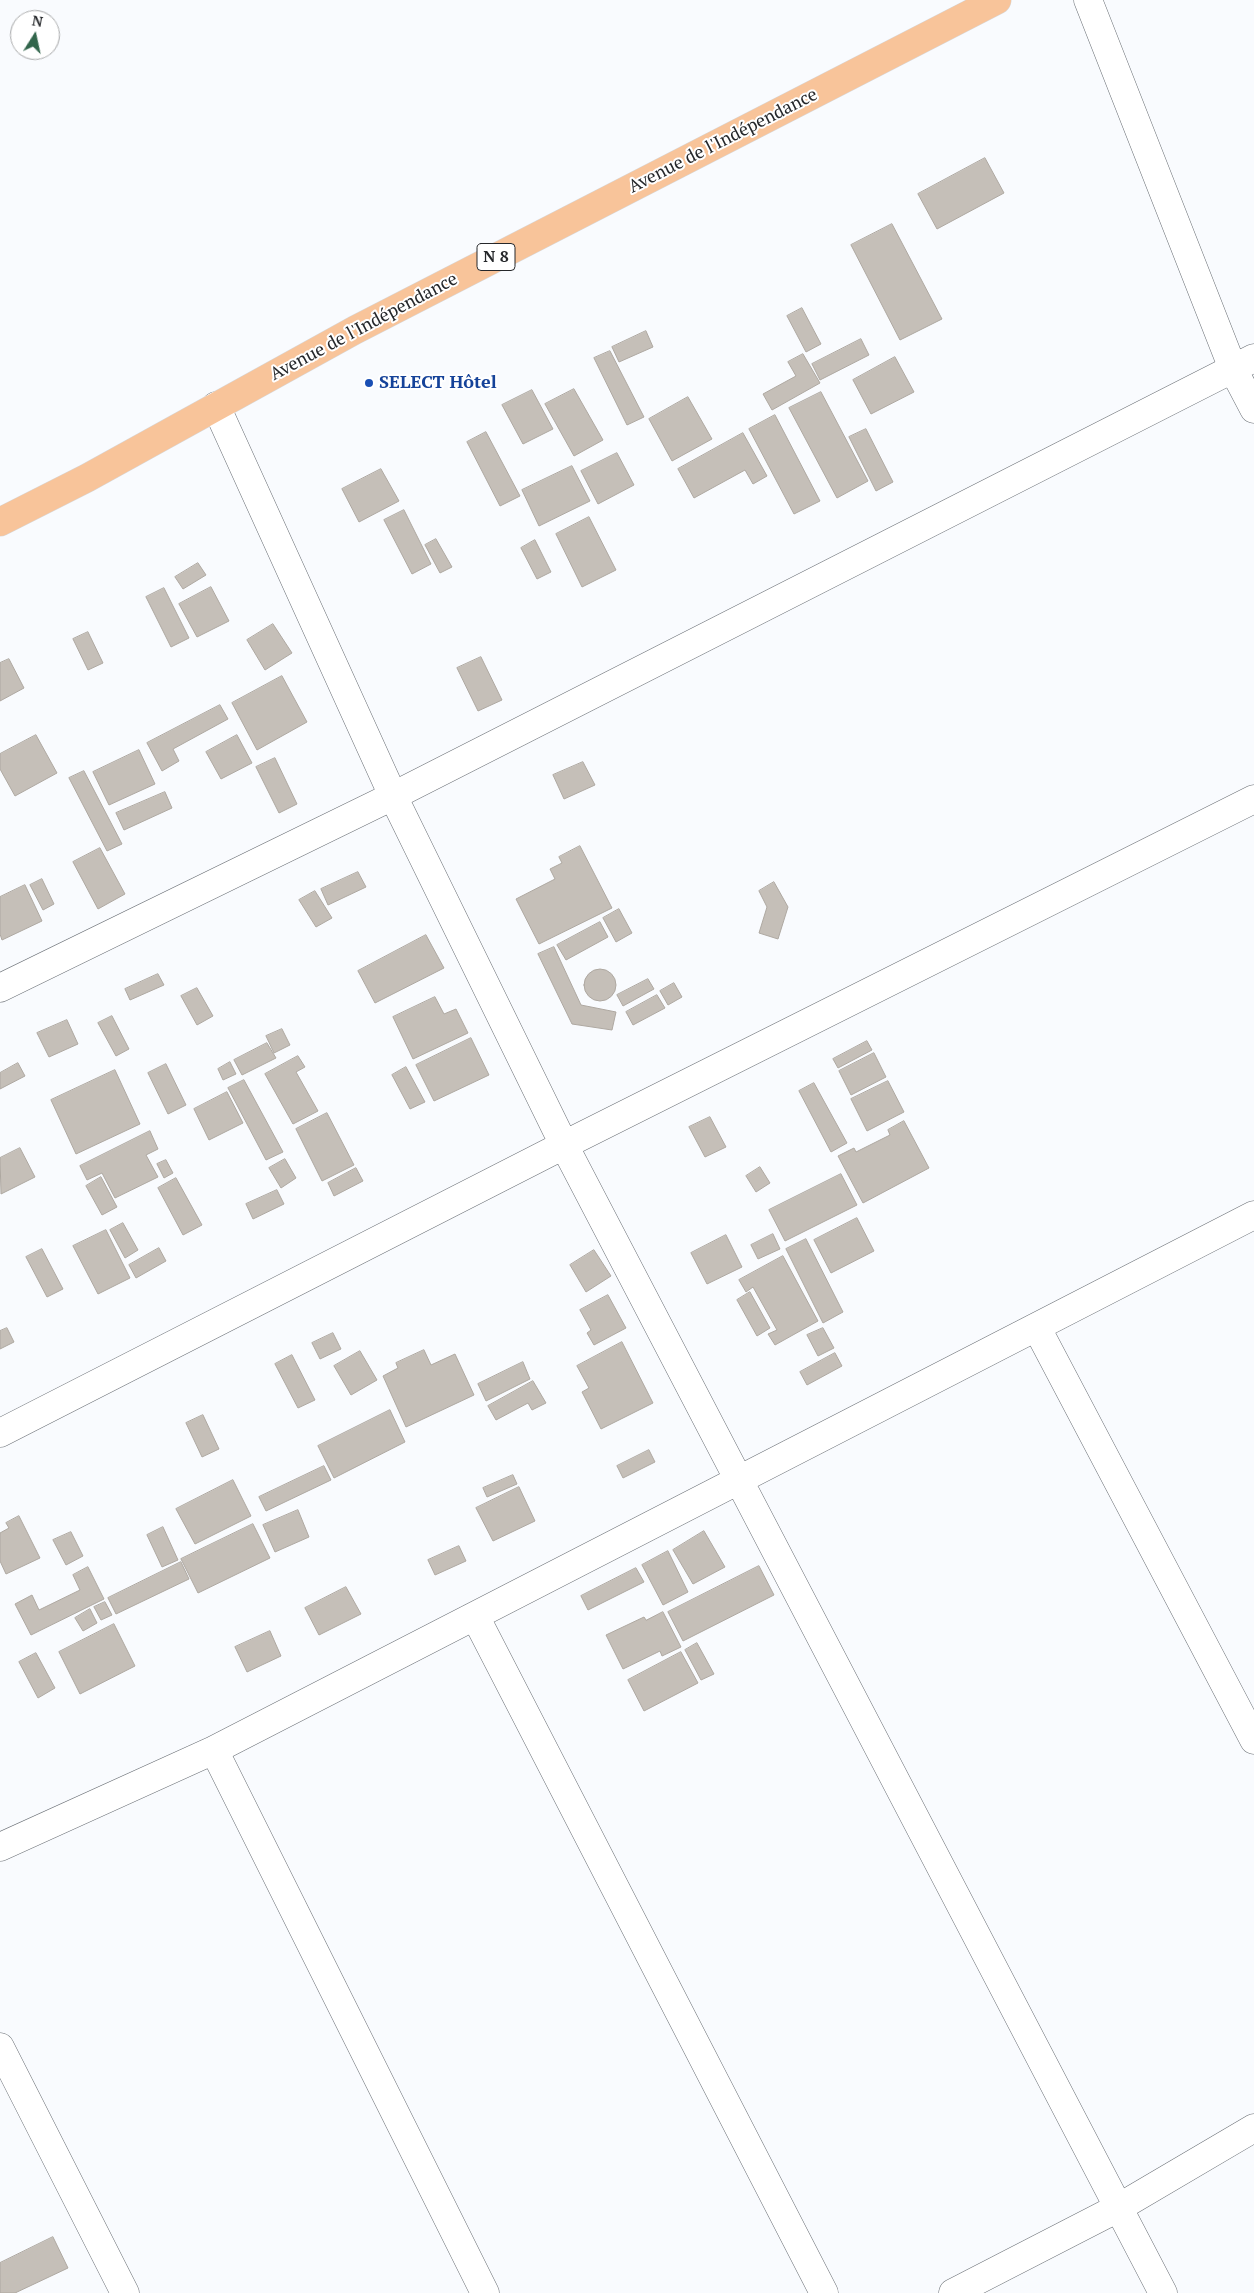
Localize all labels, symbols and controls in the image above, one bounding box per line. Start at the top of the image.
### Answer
north arrow [10,10,60,60]
text: N [31,10,44,31]
street label: Avenue de l'Indépendance [625,84,821,198]
road number: N 8 [477,243,515,270]
street label: Avenue de l'Indépendance [267,268,461,386]
place label: SELECT Hôtel [379,372,497,394]
marker: SELECT Hôtel [363,377,375,389]

